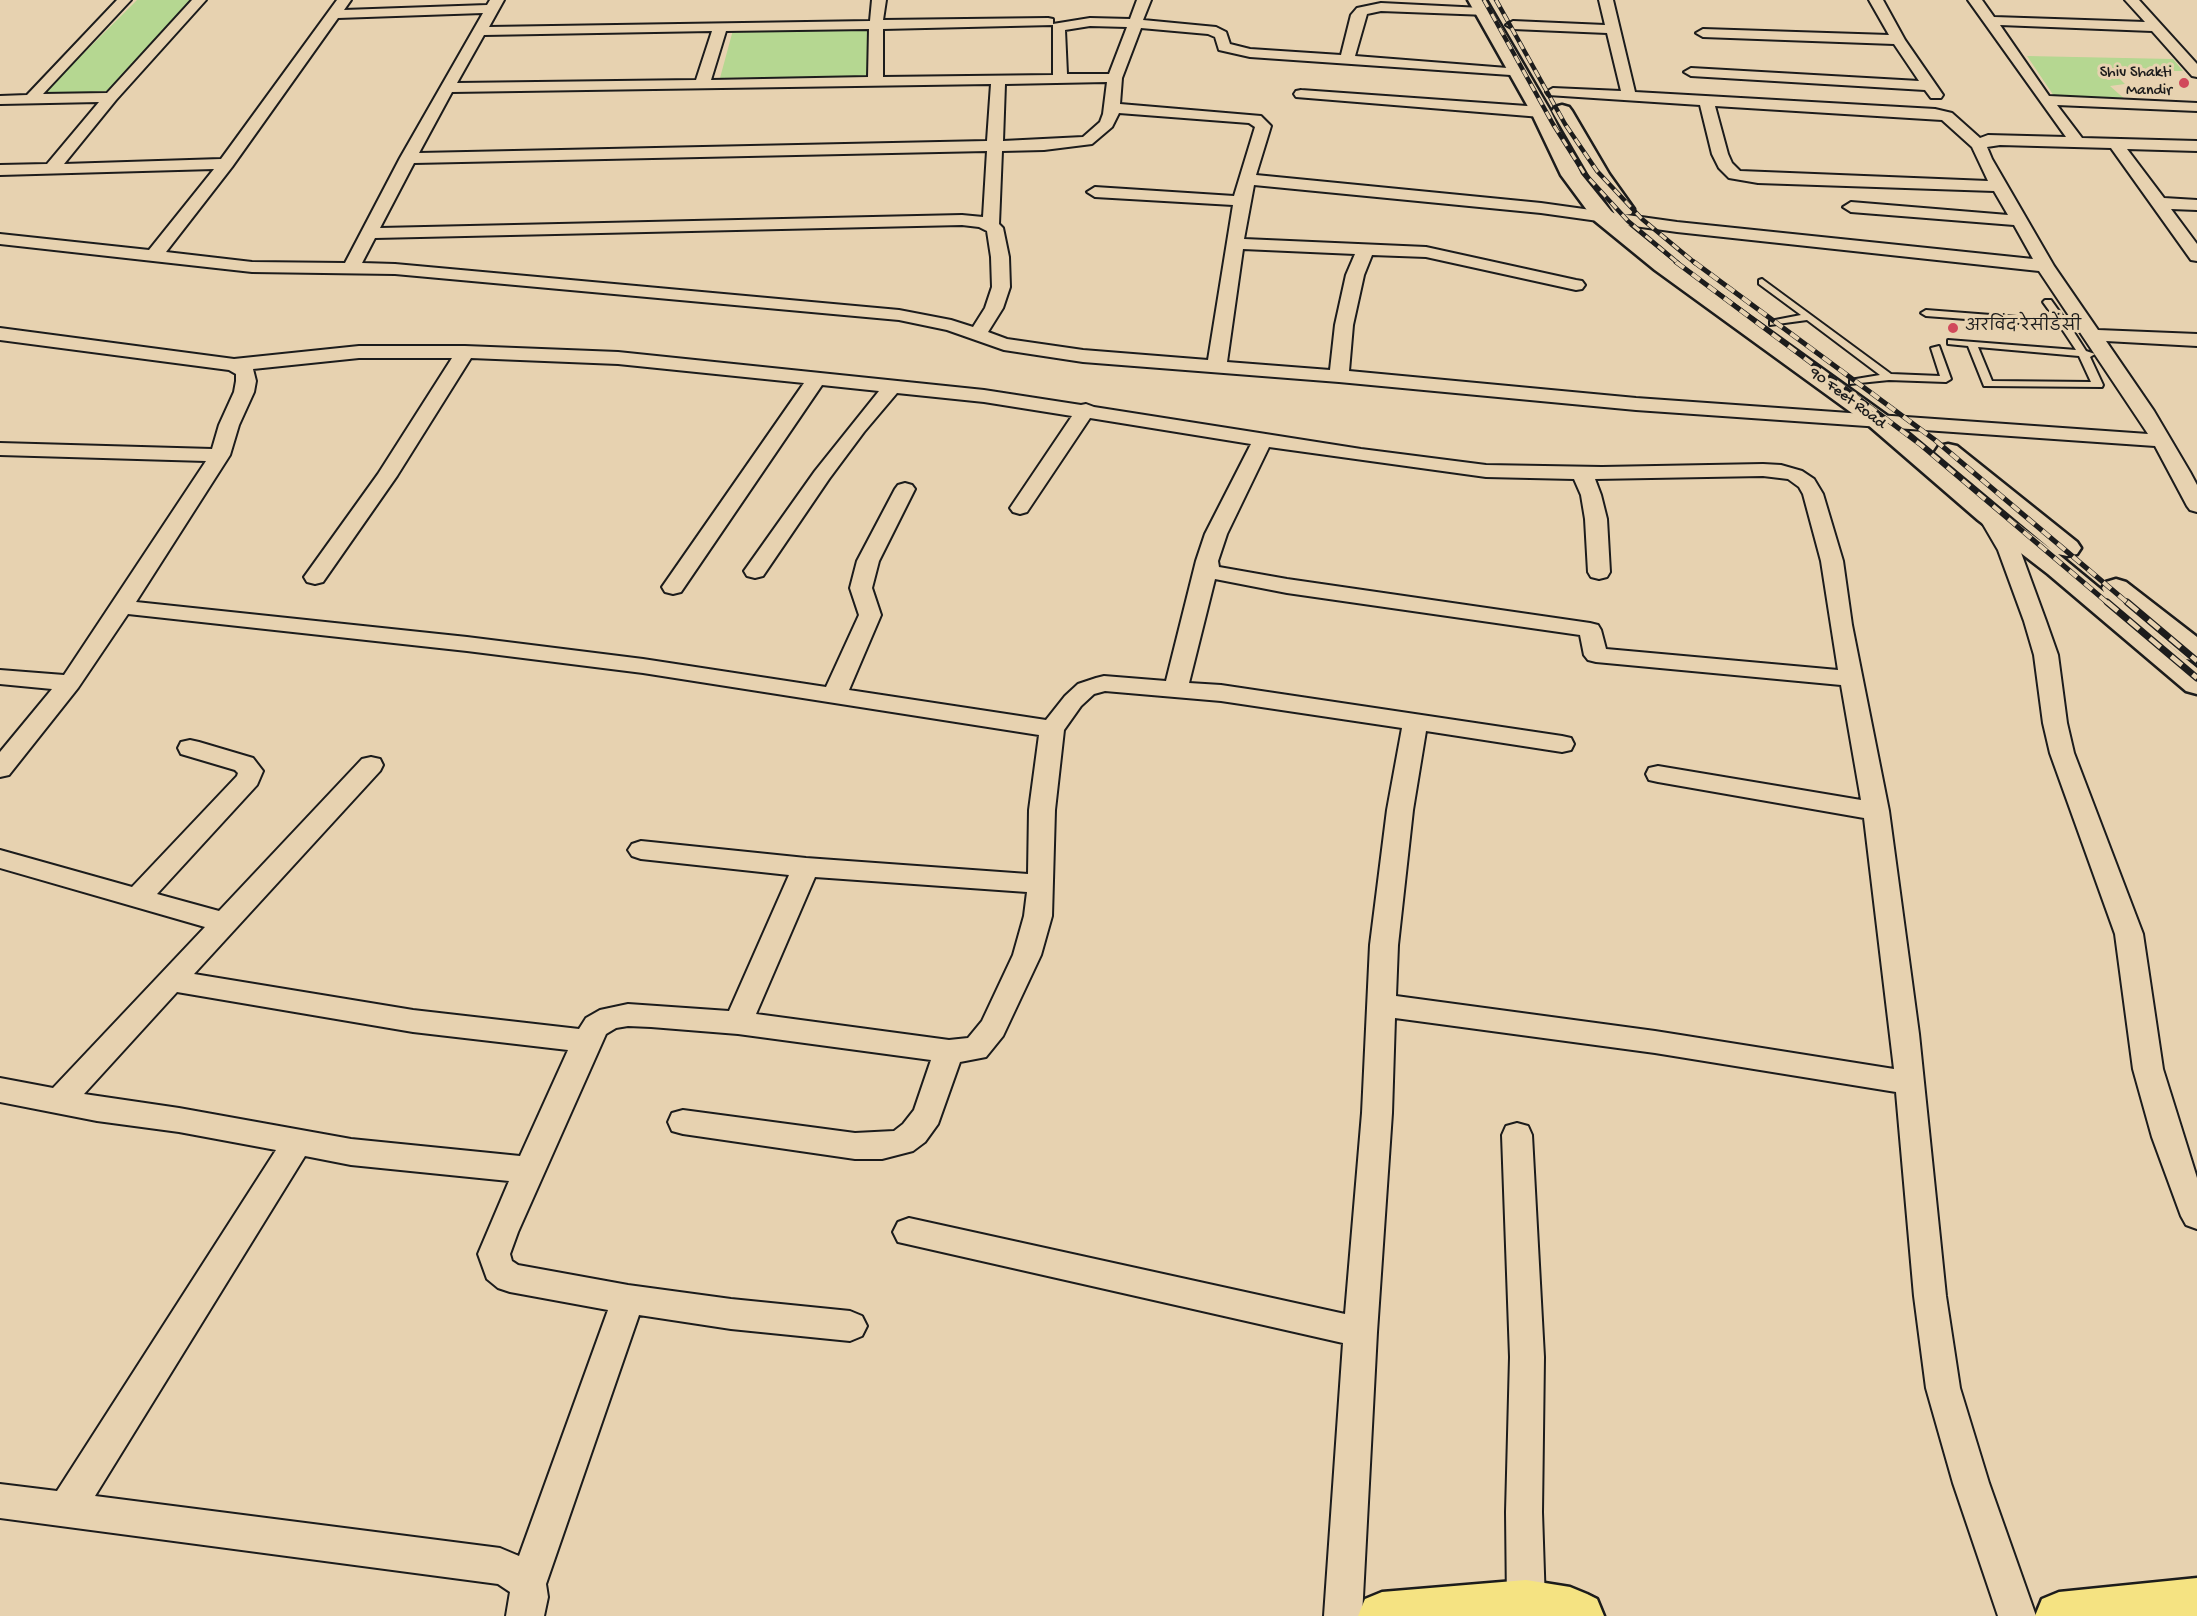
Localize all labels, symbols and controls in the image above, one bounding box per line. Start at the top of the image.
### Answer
place label: Shiv Shakti Mandir [2100,64,2172,102]
marker: Shiv Shakti Mandir [2177,76,2191,90]
place label: अरविंद रेसीडेंसी [1965,318,2081,338]
marker: अरविंद रेसीडेंसी [1946,321,1960,335]
street label: 90 Feet Road [1805,364,1889,434]

